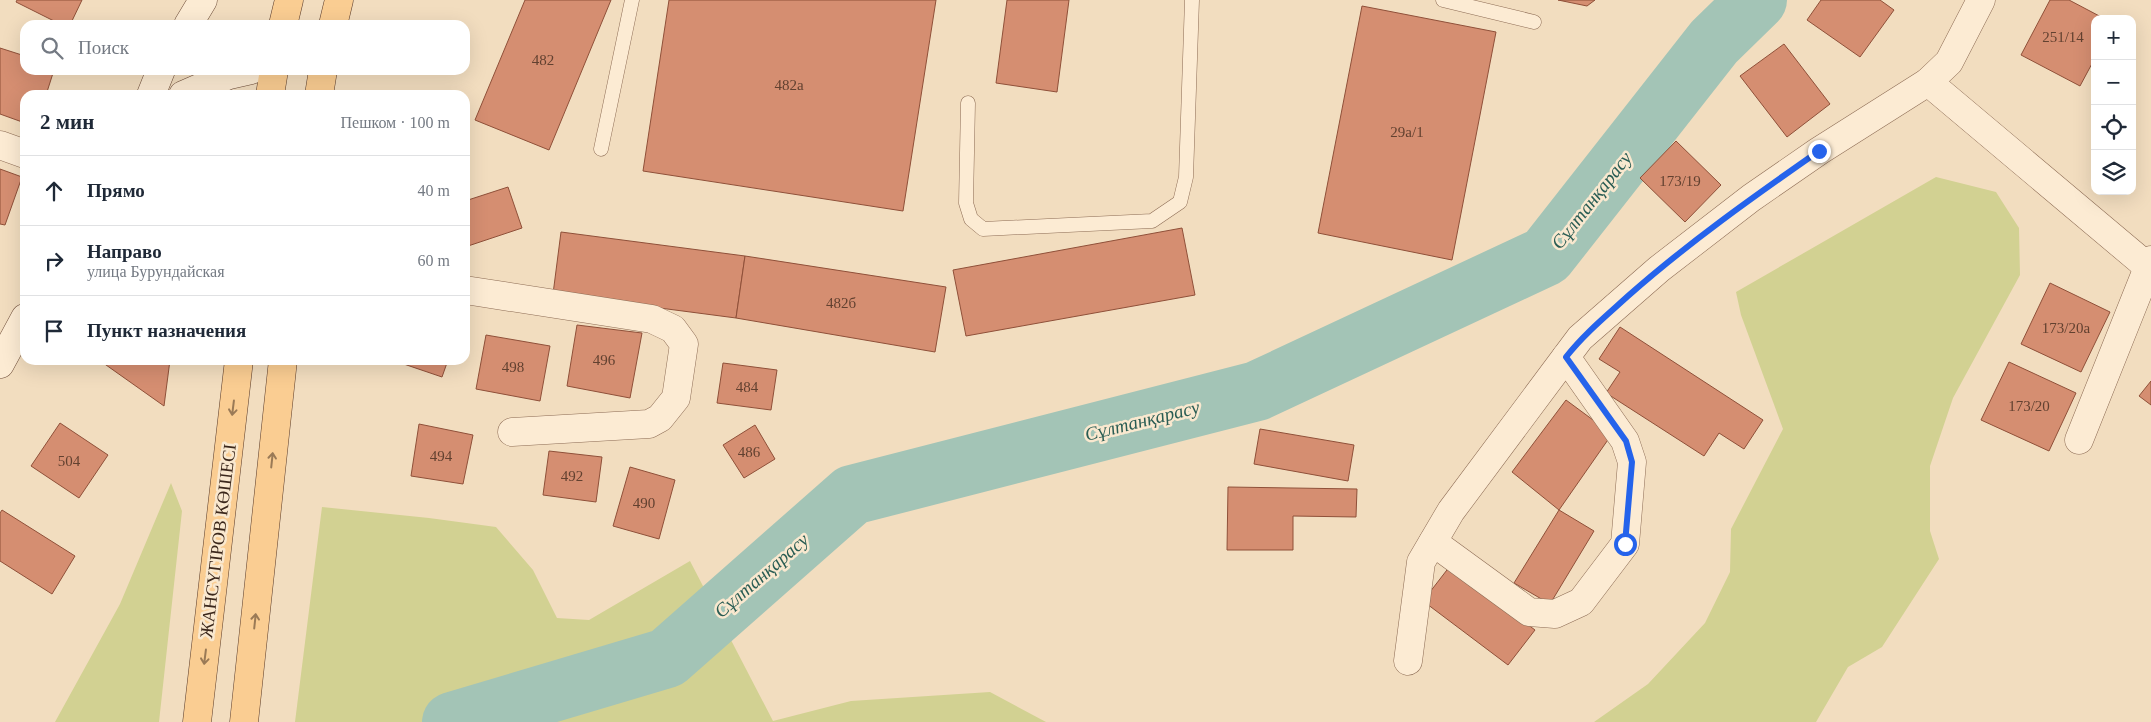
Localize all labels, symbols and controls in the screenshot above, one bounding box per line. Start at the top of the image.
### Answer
map controls [2091,15,2136,195]
button: + [2091,15,2136,60]
search box [20,20,470,75]
house number: 251/14 [2042,29,2084,45]
icon: search [38,34,66,62]
text: Поиск [78,37,129,58]
house number: 482 [532,52,554,68]
button: − [2091,60,2136,105]
house number: 482а [774,77,804,93]
button: locate [2091,105,2136,150]
text: 2 мин [40,110,94,134]
text: Пешком · 100 m [340,114,450,131]
house number: 29а/1 [1390,124,1424,140]
route end [1808,140,1831,163]
water label: Сұлтанқарасу [1547,147,1636,253]
button: layers [2091,150,2136,195]
house number: 173/19 [1659,173,1701,189]
icon: ahead [40,177,68,205]
text: Прямо [87,180,145,201]
text: 40 m [418,182,450,199]
text: Направо [87,241,162,262]
icon: right [40,247,68,275]
text: 60 m [418,252,450,269]
text: улица Бурундайская [87,263,225,280]
house number: 482б [826,295,856,311]
icon: arrive [40,317,68,345]
text: Пункт назначения [87,320,246,341]
house number: 173/20а [2042,320,2091,336]
house number: 496 [593,352,616,368]
house number: 498 [502,359,524,375]
house number: 484 [736,379,759,395]
water label: Сұлтанқарасу [1083,396,1202,445]
house number: 173/20 [2008,398,2050,414]
one-way arrow [228,400,238,416]
street label: ЖАНСҮГІРОВ КӨШЕСІ [196,443,240,639]
house number: 486 [738,444,761,460]
house number: 494 [430,448,453,464]
one-way arrow [267,452,277,468]
house number: 504 [58,453,81,469]
house number: 492 [561,468,583,484]
house number: 490 [633,495,655,511]
water label: Сұлтанқарасу [710,529,813,622]
route start [1614,533,1637,556]
one-way arrow [250,614,260,630]
one-way arrow [200,649,210,665]

